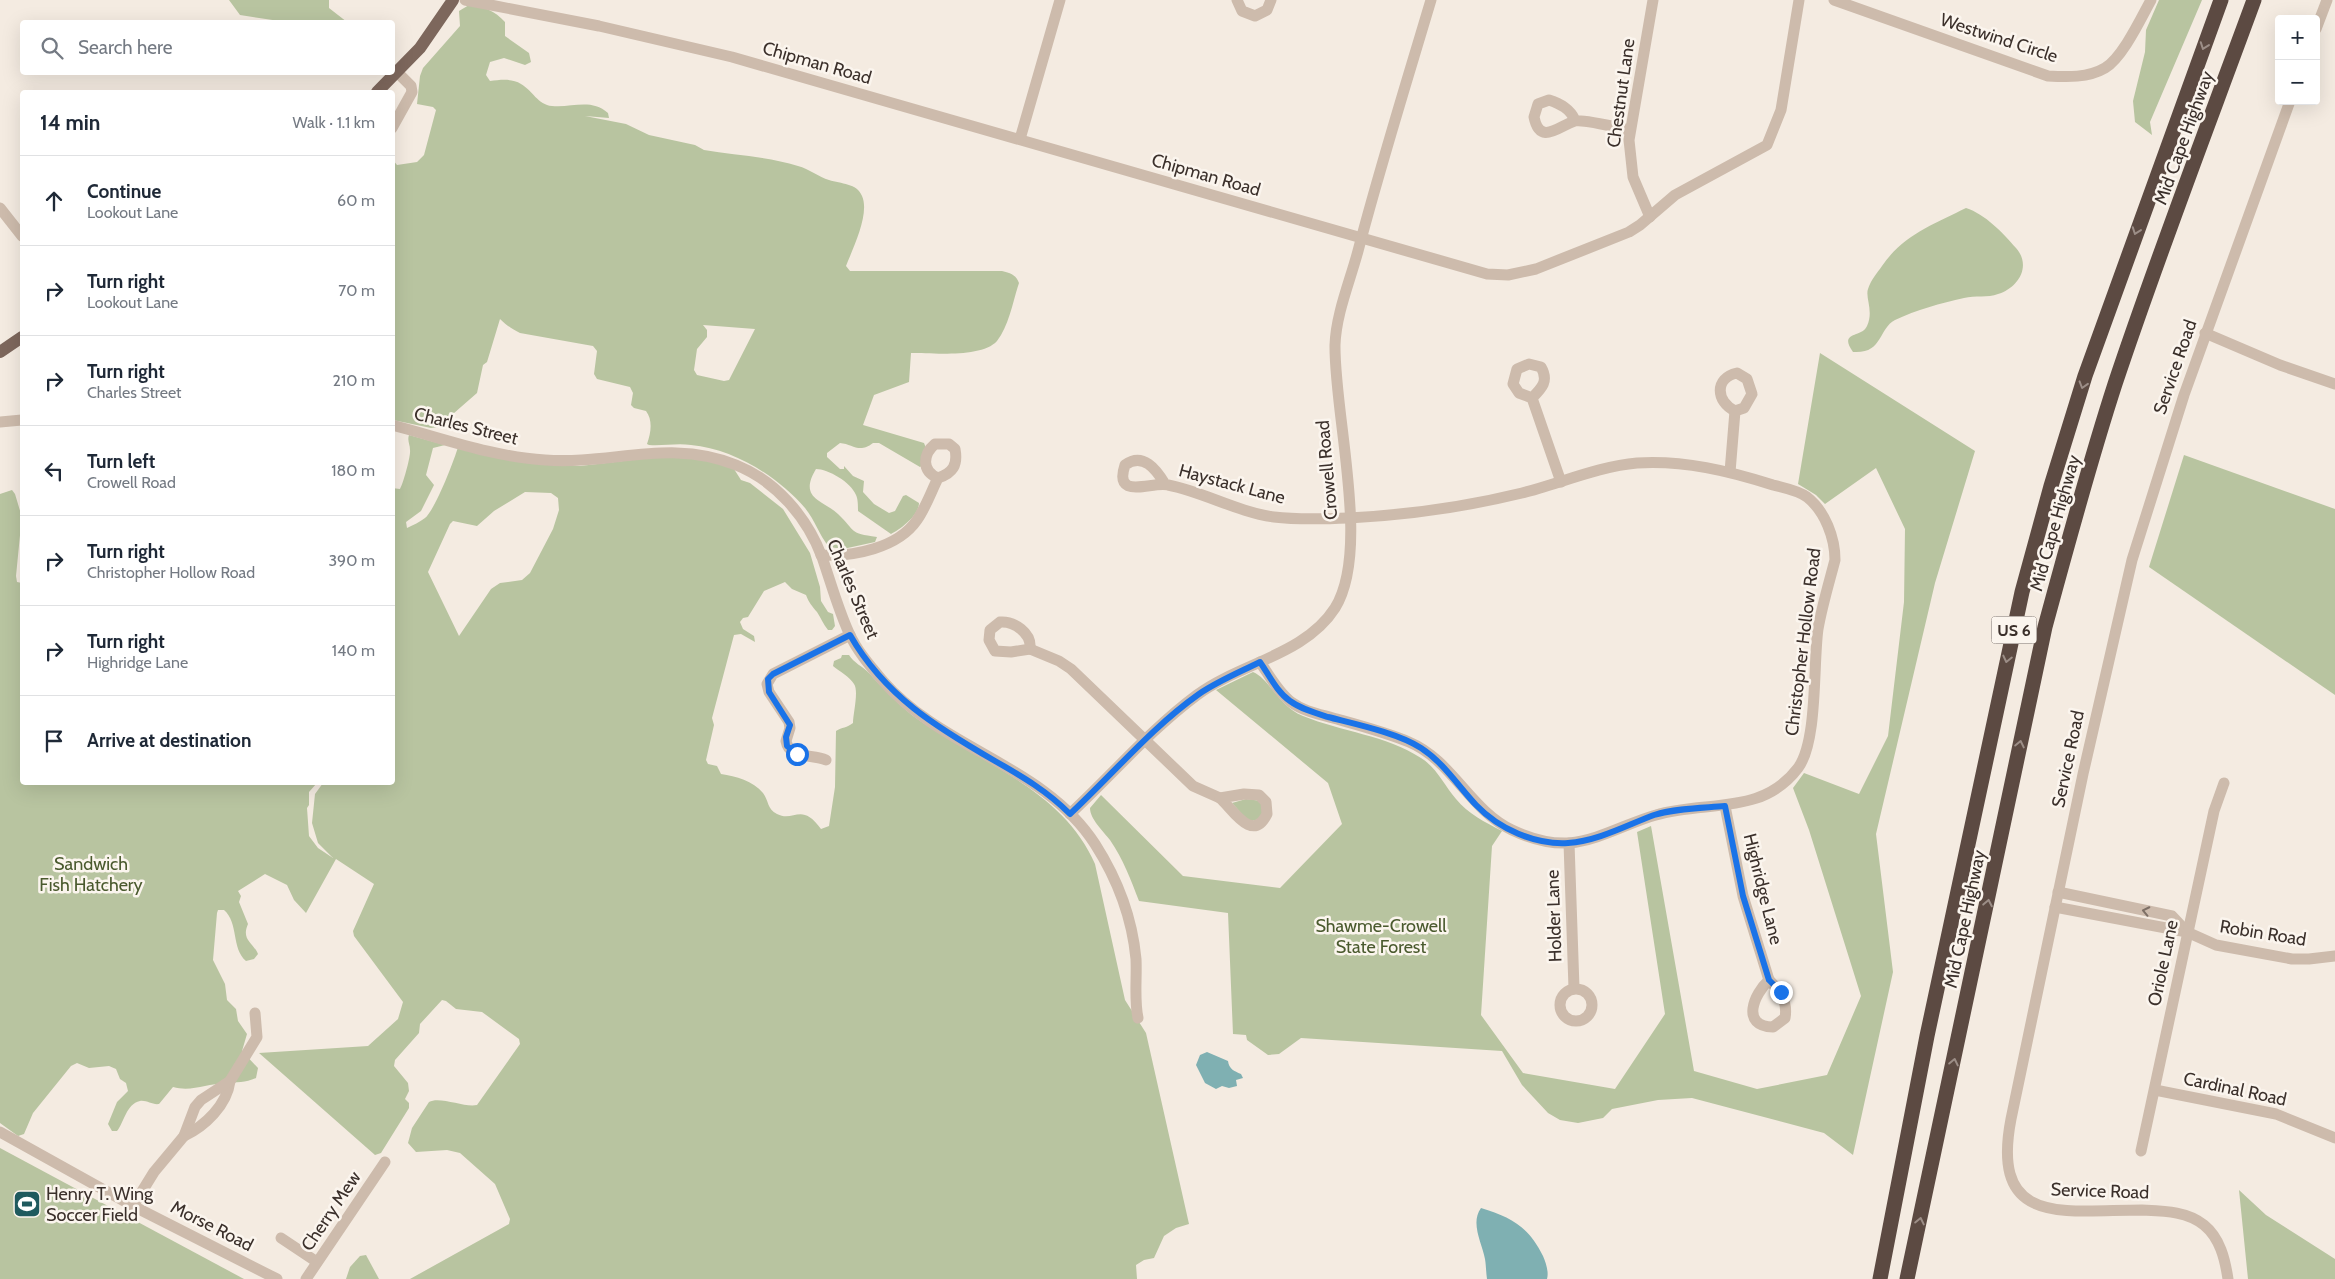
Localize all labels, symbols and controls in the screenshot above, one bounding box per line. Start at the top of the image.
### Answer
street label: Westwind Circle [1937,9,2061,67]
map controls [2275,15,2320,105]
button: + [2275,15,2320,60]
search box [20,20,395,75]
icon: search [38,34,66,62]
text: Search here [78,36,172,59]
street label: Chipman Road [760,37,874,89]
street label: Chestnut Lane [1602,37,1640,149]
one-way arrow [2200,41,2210,50]
button: − [2275,60,2320,105]
street label: Mid Cape Highway [2150,68,2218,208]
text: 14 min [40,110,100,135]
text: Walk · 1.1 km [293,113,375,132]
street label: Chipman Road [1149,149,1263,201]
text: Continue [87,180,161,203]
icon: ahead [40,187,68,215]
text: 60 m [337,191,375,210]
text: Lookout Lane [87,203,178,222]
one-way arrow [2132,226,2142,235]
text: Turn right [87,270,165,293]
icon: right [40,277,68,305]
text: 70 m [338,281,375,300]
text: Lookout Lane [87,293,178,312]
street label: Service Road [2149,317,2201,417]
text: Turn right [87,360,165,383]
icon: right [40,367,68,395]
text: 210 m [333,371,375,390]
one-way arrow [2078,380,2088,388]
text: Charles Street [87,383,182,402]
street label: Charles Street [412,402,520,450]
street label: Crowell Road [1312,419,1342,521]
text: Turn left [87,450,155,473]
street label: Mid Cape Highway [2025,452,2085,594]
icon: left [40,457,68,485]
street label: Haystack Lane [1176,459,1288,509]
text: 180 m [331,461,375,480]
text: Crowell Road [87,473,176,492]
street label: Charles Street [822,536,884,642]
text: Turn right [87,540,165,563]
icon: right [40,547,68,575]
street label: Christopher Hollow Road [1781,547,1825,737]
text: 390 m [328,551,375,570]
text: Christopher Hollow Road [87,563,255,582]
road number: US 6 [1992,616,2036,644]
text: Turn right [87,630,165,653]
icon: right [40,637,68,665]
text: 140 m [332,641,375,660]
text: Highridge Lane [87,653,188,672]
one-way arrow [2002,655,2013,664]
street label: Service Road [2047,709,2089,809]
icon: arrive [40,727,68,755]
text: Arrive at destination [87,729,251,752]
one-way arrow [2014,740,2025,749]
route start [786,743,809,766]
street label: Highridge Lane [1739,831,1787,947]
street label: Mid Cape Highway [1940,848,1990,990]
park label: Sandwich Fish Hatchery [39,853,143,896]
street label: Holder Lane [1541,869,1567,963]
one-way arrow [1982,899,1993,908]
one-way arrow [2142,906,2150,917]
park label: Shawme-Crowell State Forest [1315,915,1447,958]
street label: Robin Road [2218,915,2308,951]
street label: Oriole Lane [2143,918,2183,1008]
route end [1770,981,1793,1004]
one-way arrow [1948,1058,1959,1067]
street label: Cardinal Road [2181,1067,2289,1111]
street label: Cherry Mew [296,1167,366,1255]
street label: Service Road [2050,1178,2150,1204]
place label: Henry T. Wing Soccer Field [46,1183,154,1226]
sports icon: Henry T. Wing Soccer Field [12,1189,42,1219]
street label: Morse Road [167,1196,257,1256]
one-way arrow [1914,1217,1924,1226]

